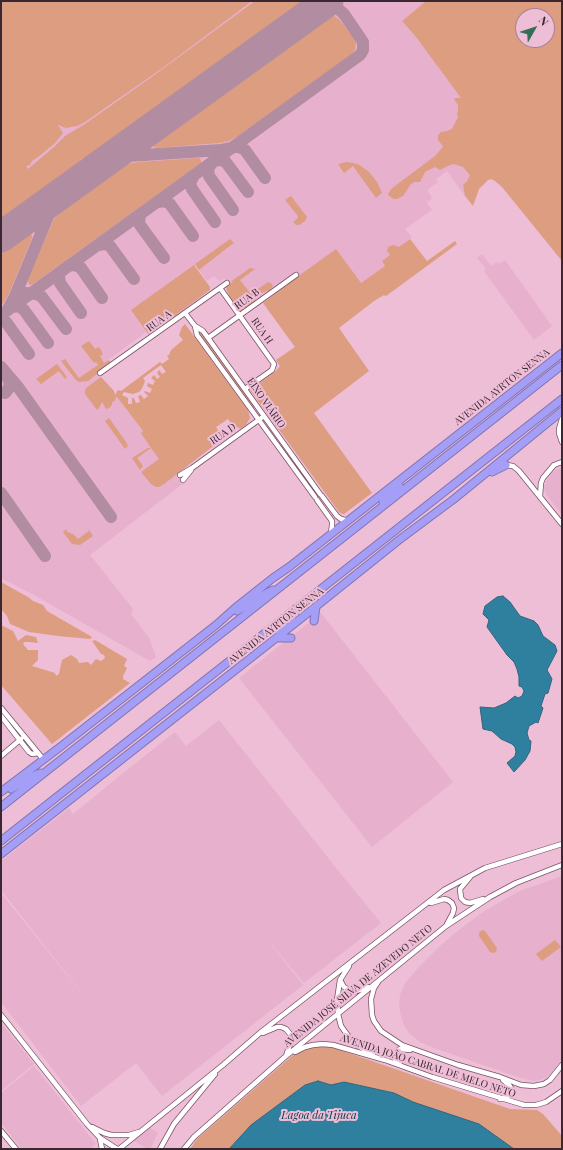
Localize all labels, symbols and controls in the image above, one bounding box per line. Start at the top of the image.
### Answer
north arrow [515,8,555,48]
text: N [536,13,552,29]
street label: RUA B [232,286,262,312]
street label: RUA A [144,308,174,334]
street label: RUA H [249,316,275,346]
street label: AVENIDA AYRTON SENNA [452,346,552,428]
street label: EIXO VIÁRIO [244,376,288,430]
street label: RUA D [208,421,238,447]
street label: AVENIDA AYRTON SENNA [226,585,326,667]
street label: AVENIDA JOSÉ SILVA DE AZEVEDO NETO [281,922,435,1050]
street label: AVENIDA JOÃO CABRAL DE MELO NETO [339,1032,517,1100]
water label: Lagoa da Tijuca [281,1109,357,1123]

